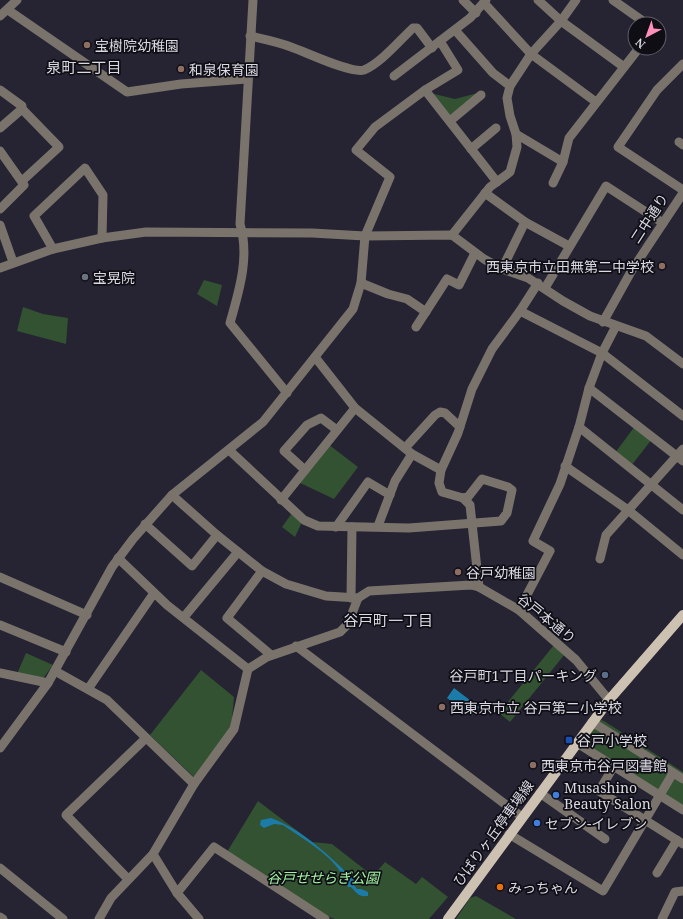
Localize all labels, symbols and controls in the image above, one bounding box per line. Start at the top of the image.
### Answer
north arrow [627,16,667,56]
text: N [632,35,648,52]
place label: 宝樹院幼稚園 [95,36,179,55]
marker: 宝樹院幼稚園 [82,40,92,50]
district label: 泉町二丁目 [46,57,122,77]
place label: 和泉保育園 [189,60,259,79]
marker: 和泉保育園 [176,64,186,74]
street label: 二中通り [626,189,672,247]
place label: 西東京市立田無第二中学校 [486,257,654,276]
marker: 西東京市立田無第二中学校 [657,261,667,271]
place label: 宝晃院 [93,268,135,287]
marker: 宝晃院 [80,272,90,282]
place label: 谷戸幼稚園 [466,563,536,582]
marker: 谷戸幼稚園 [453,567,463,577]
street label: 谷戸本通り [514,589,580,647]
district label: 谷戸町一丁目 [343,610,433,630]
place label: 谷戸町1丁目パーキング [450,666,597,685]
marker: 谷戸町1丁目パーキング [600,670,610,680]
place label: 西東京市立 谷戸第二小学校 [450,698,622,717]
marker: 西東京市立 谷戸第二小学校 [437,702,447,712]
place label: 谷戸小学校 [577,731,647,750]
marker: 谷戸小学校 [564,735,574,745]
place label: 西東京市谷戸図書館 [541,756,667,775]
marker: 西東京市谷戸図書館 [528,760,538,770]
street label: ひばりヶ丘停車場線 [448,776,538,890]
place label: Musashino Beauty Salon [564,778,651,813]
marker: Musashino Beauty Salon [551,790,561,800]
place label: セブン-イレブン [545,814,647,833]
marker: セブン-イレブン [532,818,542,828]
park label: 谷戸せせらぎ公園 [267,868,381,887]
place label: みっちゃん [508,878,578,897]
marker: みっちゃん [495,882,505,892]

